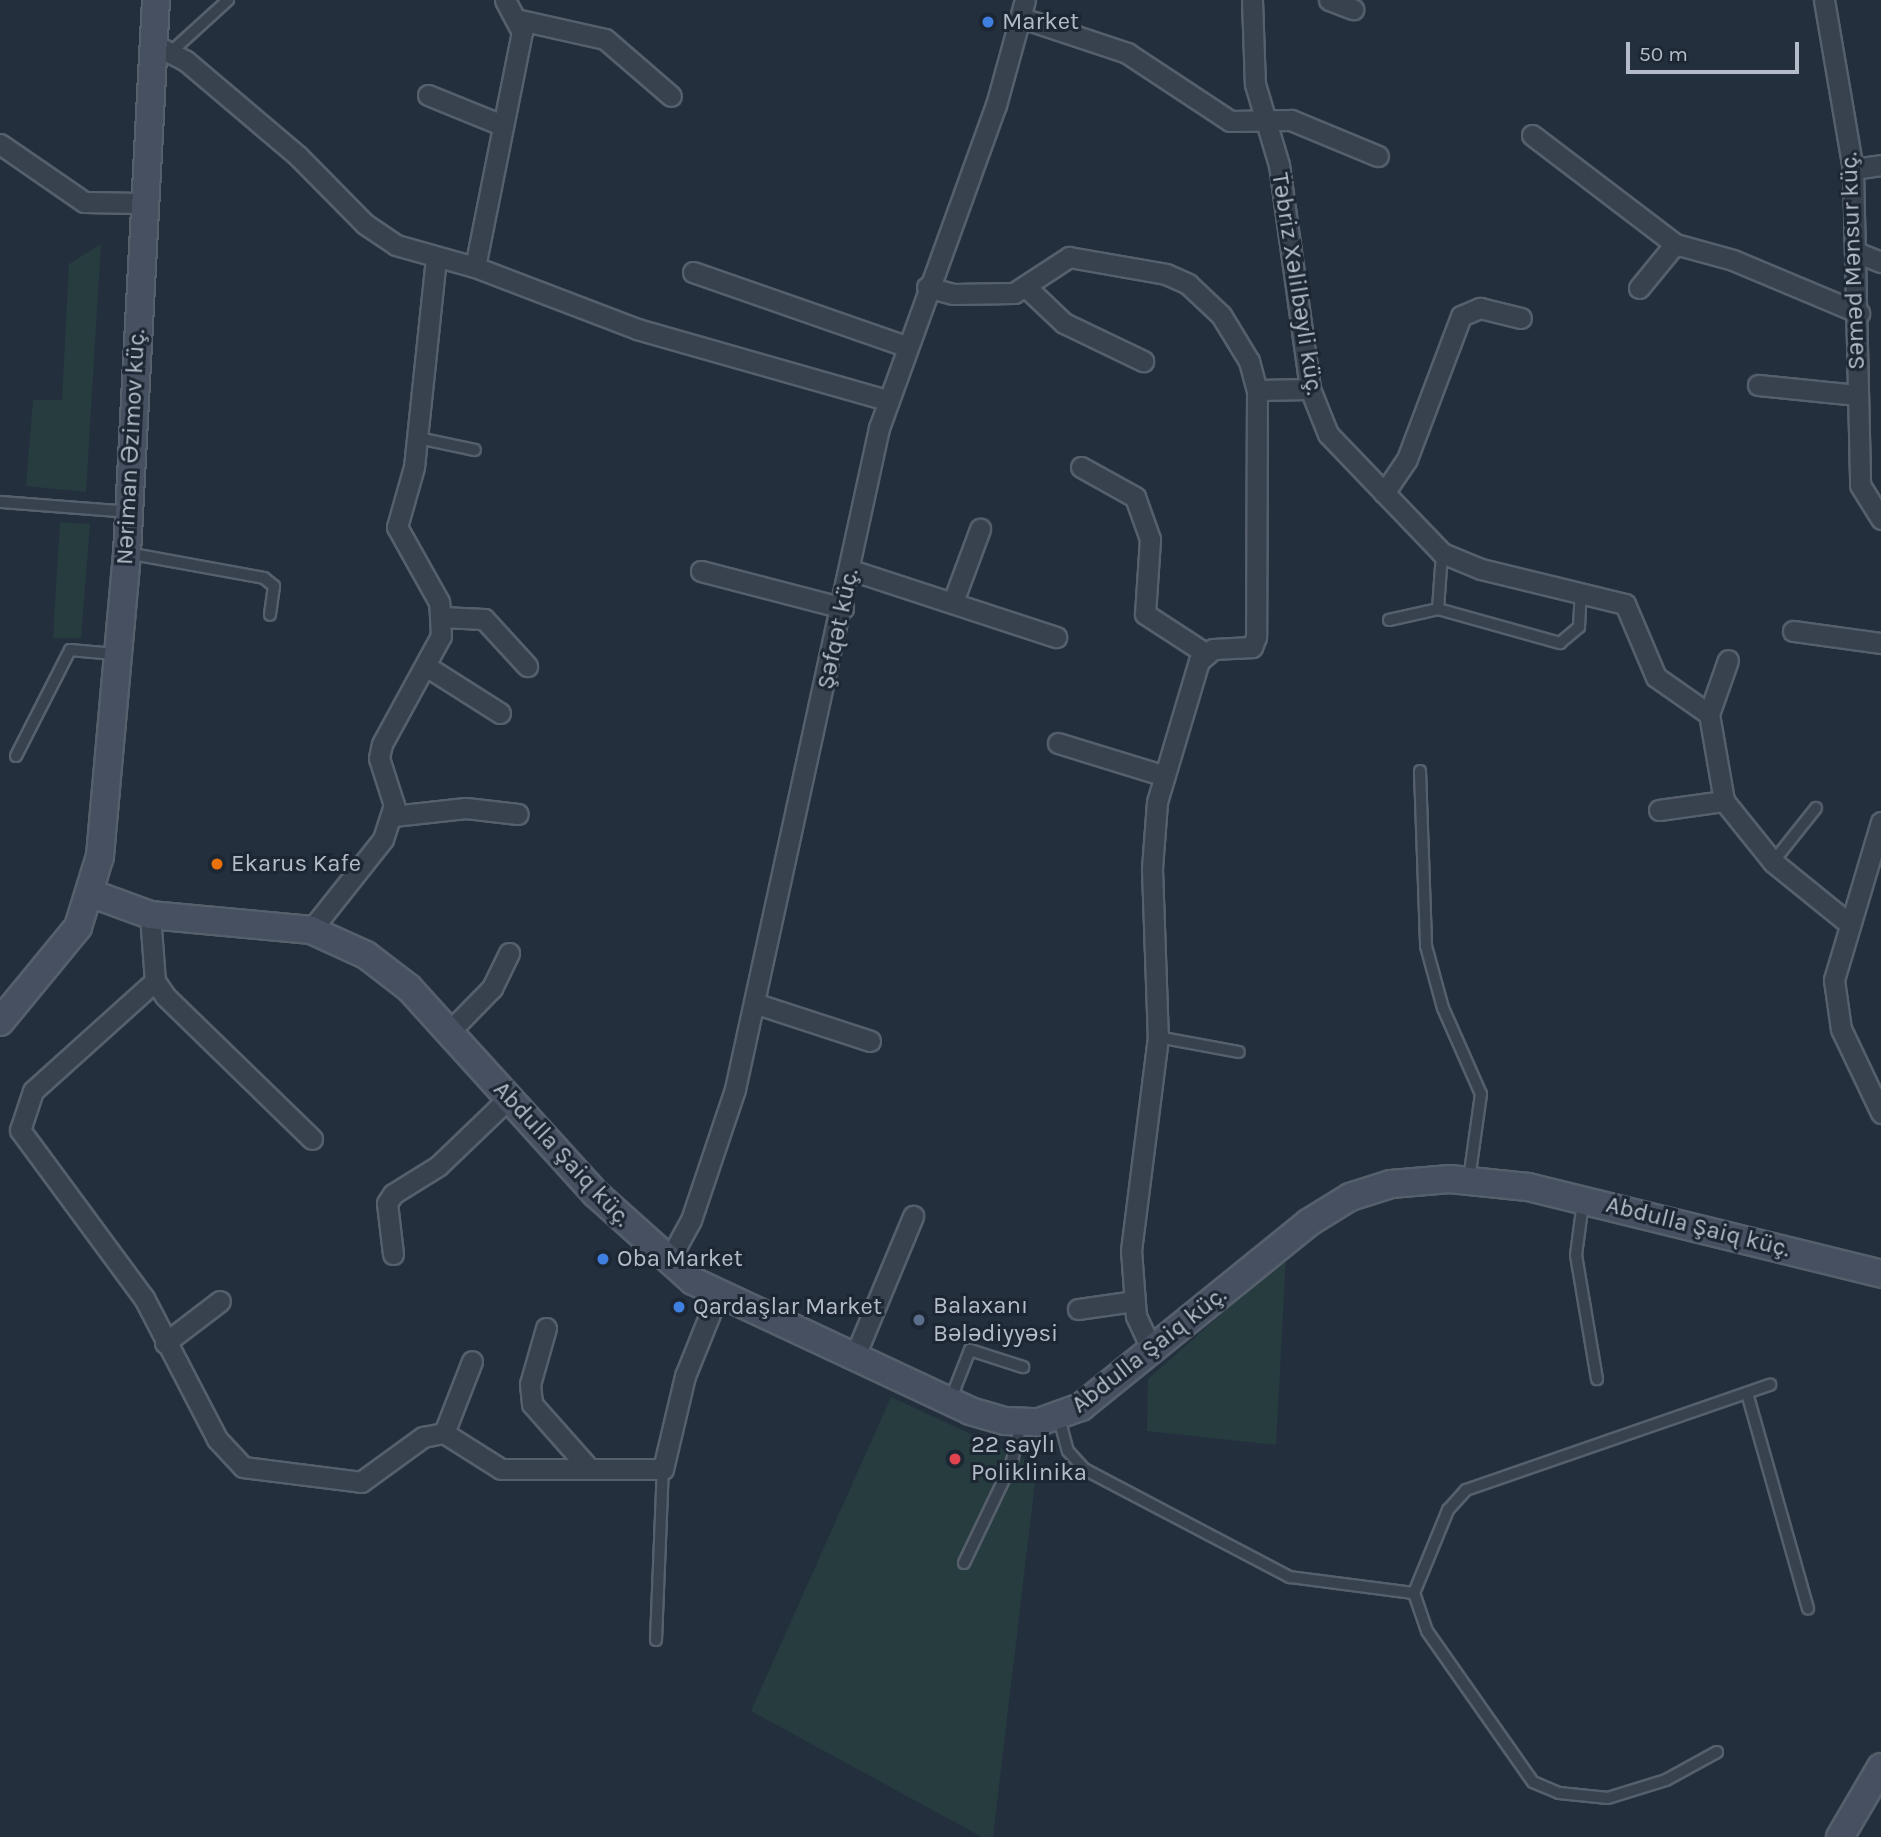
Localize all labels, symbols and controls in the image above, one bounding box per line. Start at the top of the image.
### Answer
place label: Market [1002,8,1079,36]
marker: Market [980,14,996,30]
scale bar [1629,28,1802,72]
text: 50 m [1639,42,1688,66]
street label: Səməd Mənsur küç. [1835,152,1871,370]
street label: Təbriz Xəlilbəyli küç. [1265,171,1329,397]
street label: Nəriman Əzimov küç. [110,328,152,566]
street label: Şəfqət küç. [811,566,865,692]
place label: Ekarus Kafe [231,850,361,878]
marker: Ekarus Kafe [209,856,225,872]
street label: Abdulla Şaiq küç. [487,1075,637,1233]
street label: Abdulla Şaiq küç. [1603,1190,1793,1264]
place label: Oba Market [617,1245,743,1273]
marker: Oba Market [595,1251,611,1267]
street label: Abdulla Şaiq küç. [1066,1281,1232,1419]
place label: Balaxanı Bələdiyyəsi [933,1292,1058,1348]
place label: Qardaşlar Market [693,1293,882,1321]
marker: Qardaşlar Market [671,1299,687,1315]
marker: Balaxanı Bələdiyyəsi [911,1312,927,1328]
place label: 22 saylı Poliklinika [971,1431,1087,1487]
marker: 22 saylı Poliklinika [945,1449,965,1469]

